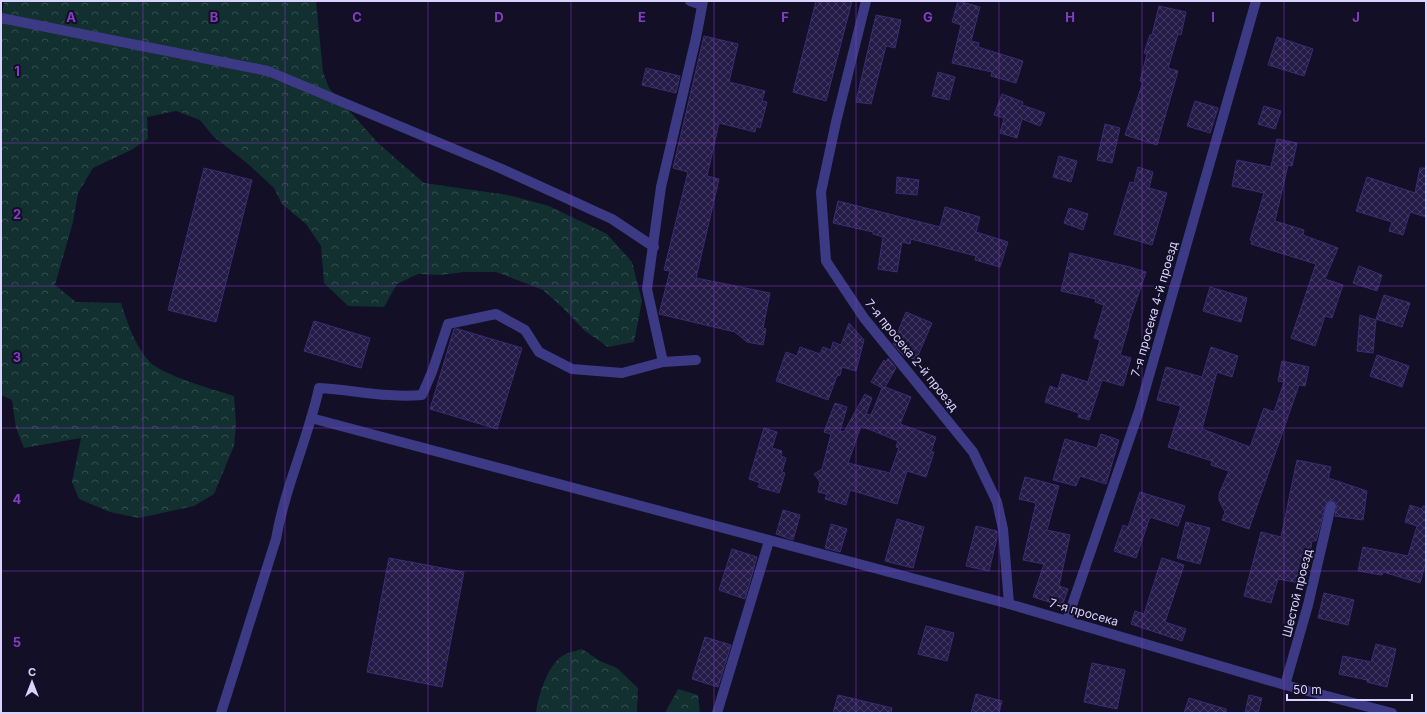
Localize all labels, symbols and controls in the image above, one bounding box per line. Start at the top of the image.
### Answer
text: A [66,9,76,25]
text: B [210,9,219,25]
text: C [352,9,362,25]
text: D [494,9,504,25]
text: E [638,9,646,25]
text: F [781,9,789,25]
text: G [923,9,933,25]
text: H [1065,9,1075,25]
text: I [1211,9,1215,25]
text: J [1352,9,1360,25]
text: 1 [14,63,20,79]
text: 2 [13,206,21,222]
street label: 7-я просека 4-й проезд [1127,239,1181,378]
street label: 7-я просека 2-й проезд [862,296,962,414]
text: 3 [13,349,21,365]
text: 4 [13,491,22,507]
street label: Шестой проезд [1279,547,1315,639]
street label: 7-я просека [1048,595,1120,629]
text: 5 [13,634,21,650]
north arrow [12,662,52,702]
text: С [28,665,36,679]
scale bar [1287,676,1412,702]
text: 50 m [1293,682,1322,697]

